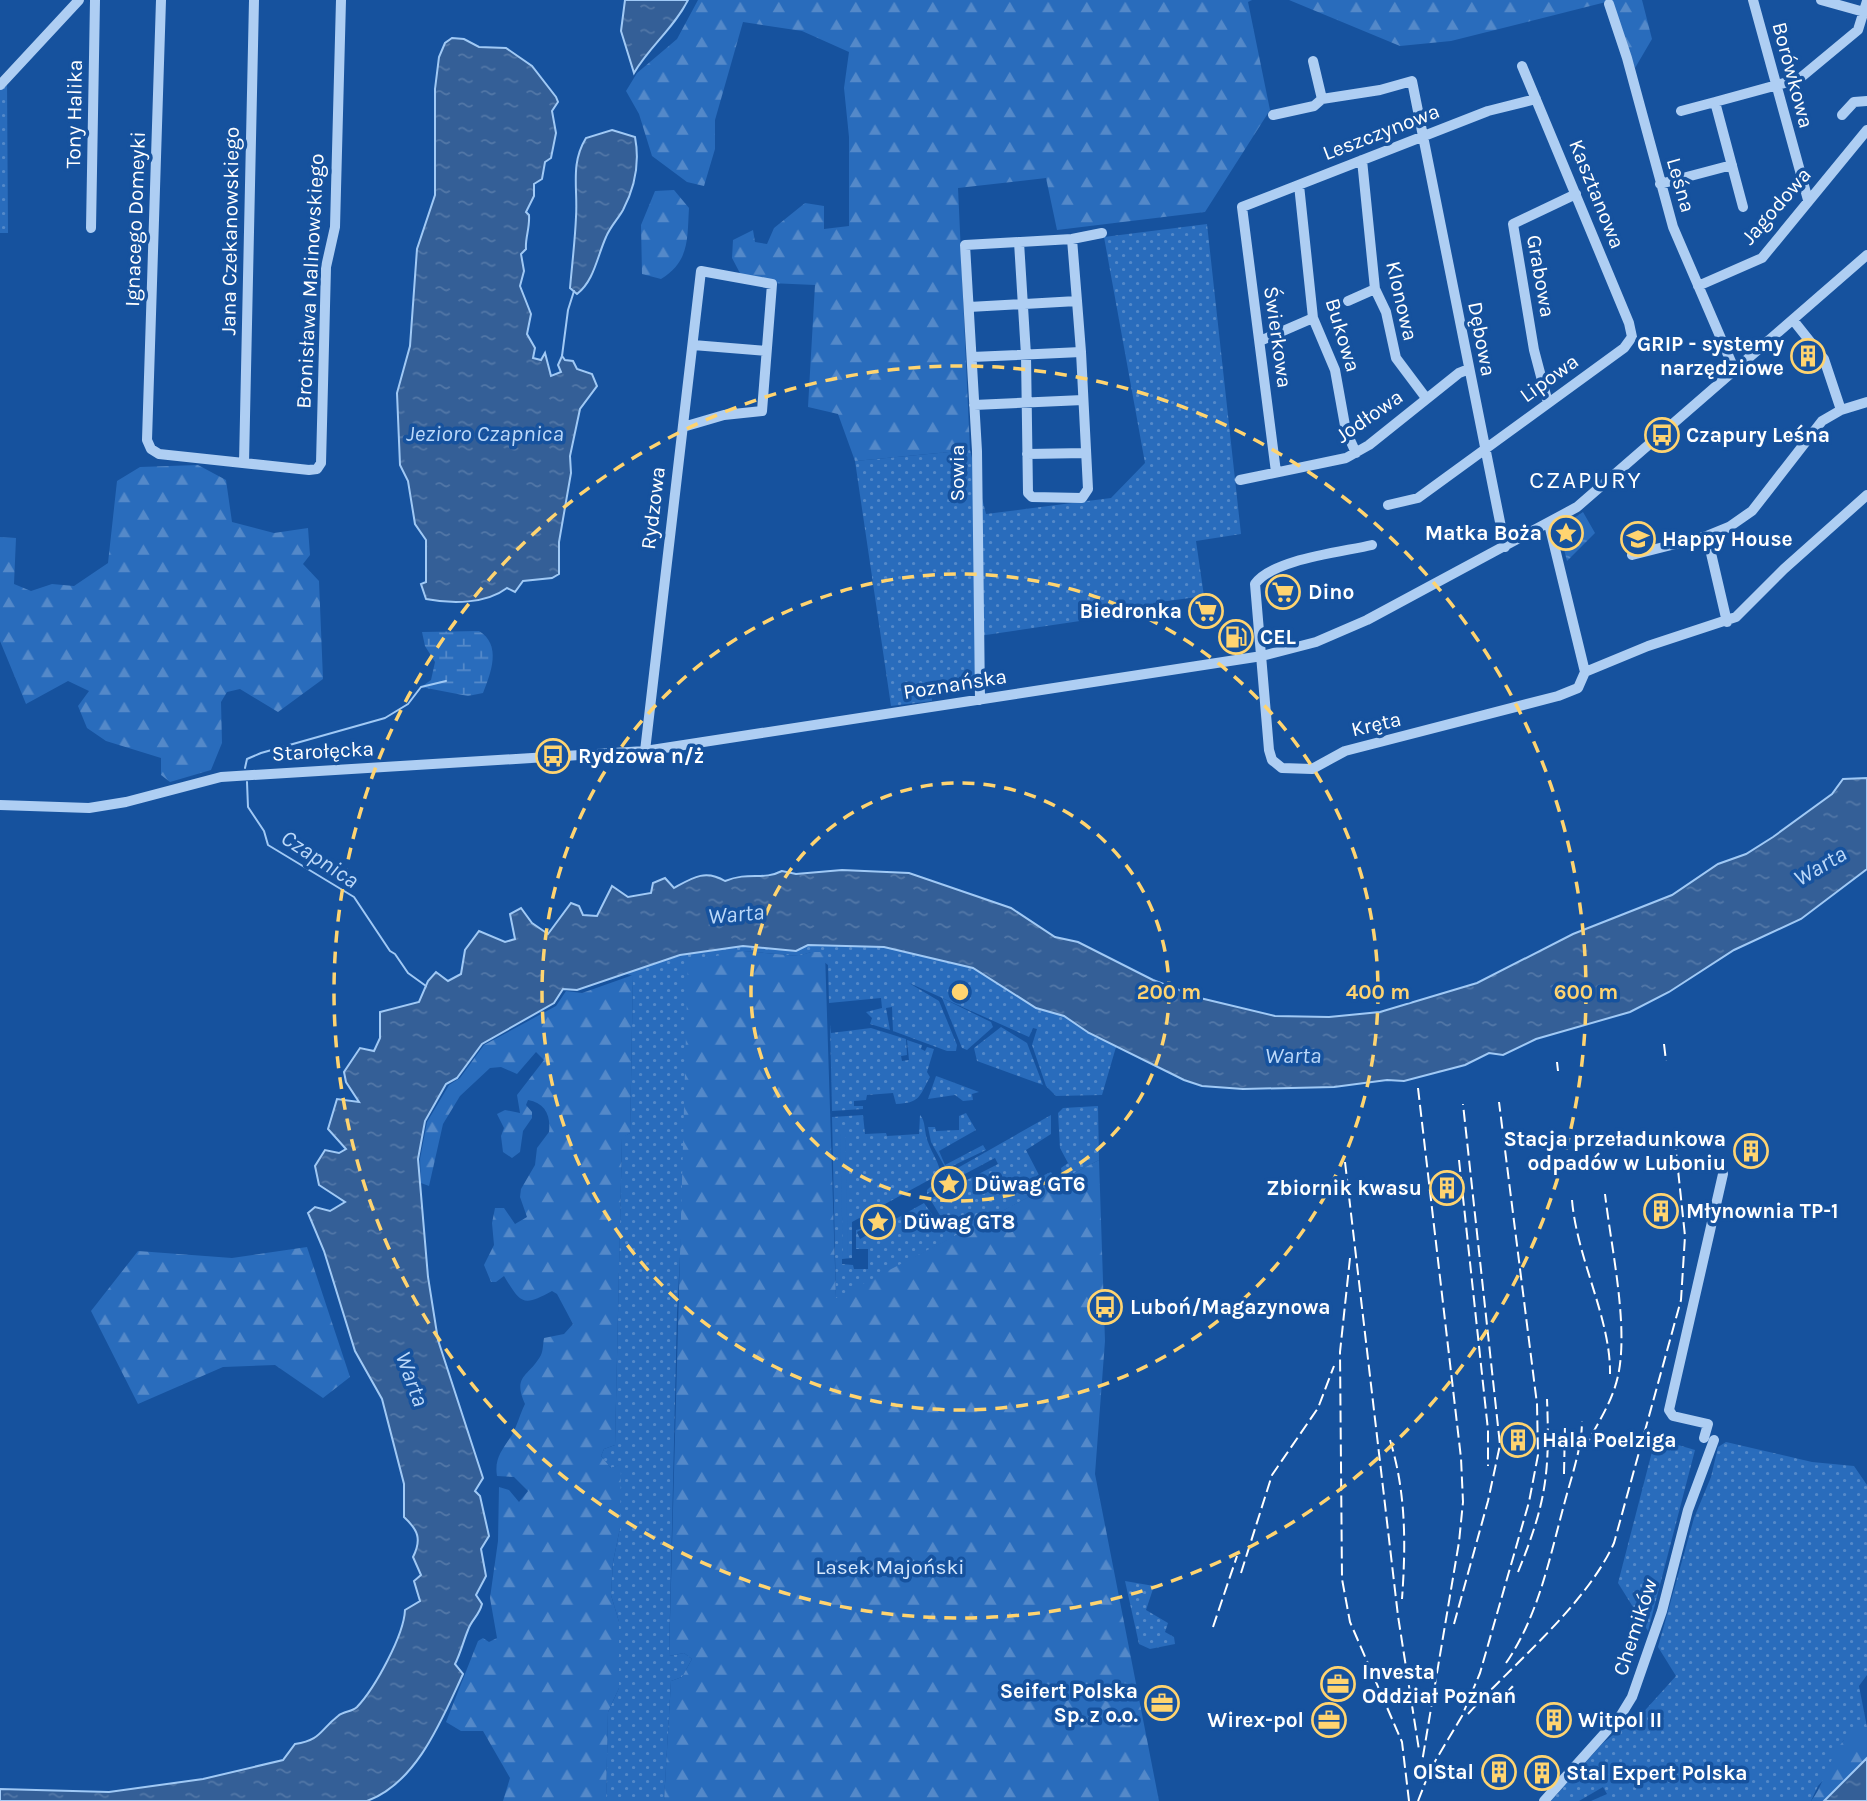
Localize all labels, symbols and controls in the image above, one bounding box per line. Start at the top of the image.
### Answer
street label: Borówkowa [1767,19,1819,131]
street label: Tony Halika [61,59,87,169]
street label: Leszczynowa [1319,99,1443,165]
street label: Jana Czekanowskiego [216,126,244,336]
street label: Ignacego Domeyki [120,131,150,307]
street label: Kasztanowa [1564,136,1630,252]
street label: Bronisława Malinowskiego [291,153,329,409]
street label: Leśna [1662,155,1700,215]
street label: Jagodowa [1736,163,1816,249]
street label: Grabowa [1522,233,1560,319]
street label: Klonowa [1381,259,1423,343]
street label: Świerkowa [1259,285,1297,389]
street label: Bukowa [1320,295,1366,375]
street label: Dębowa [1463,300,1501,378]
place label: GRIP - systemy narzędziowe [1637,332,1784,380]
building icon: GRIP - systemy narzędziowe [1789,337,1827,375]
street label: Lipowa [1515,349,1583,407]
street label: Jodłowa [1331,384,1407,448]
bus stop icon: Czapury Leśna [1643,416,1681,454]
water label: Jezioro Czapnica [406,420,564,447]
place label: Czapury Leśna [1686,423,1830,447]
street label: Sowia [945,444,969,502]
street label: Rydzowa [636,465,670,551]
district label: CZAPURY [1529,466,1643,494]
place icon: Matka Boża [1547,514,1585,552]
school or university icon: Happy House [1619,520,1657,558]
place label: Matka Boża [1425,521,1542,545]
place label: Happy House [1662,527,1793,551]
supermarket icon: Dino [1264,573,1302,611]
place label: Dino [1308,580,1354,604]
supermarket icon: Biedronka [1187,592,1225,630]
place label: Biedronka [1080,599,1182,623]
fuel station icon: CEL [1217,618,1255,656]
place label: CEL [1260,625,1297,649]
street label: Poznańska [902,664,1008,704]
street label: Kręta [1349,707,1403,741]
street label: Starołęcka [271,736,375,766]
bus stop icon: Rydzowa n/ż [534,737,572,775]
place label: Rydzowa n/ż [578,744,704,768]
water label: Czapnica [276,824,364,894]
water label: Warta [1789,840,1851,892]
water label: Warta [707,898,765,930]
centre of rings [948,980,972,1004]
text: 200 m [1137,980,1201,1004]
text: 400 m [1346,980,1410,1004]
text: 600 m [1554,980,1618,1004]
water label: Warta [1265,1042,1321,1069]
place label: Stacja przeładunkowa odpadów w Luboniu [1503,1127,1726,1175]
building icon: Stacja przeładunkowa odpadów w Luboniu [1732,1132,1770,1170]
place icon: Düwag GT6 [930,1165,968,1203]
building icon: Zbiornik kwasu [1428,1169,1466,1207]
place label: Düwag GT6 [974,1172,1085,1196]
place label: Zbiornik kwasu [1266,1176,1422,1200]
building icon: Młynownia TP-1 [1642,1192,1680,1230]
place label: Młynownia TP-1 [1686,1199,1838,1223]
place icon: Düwag GT8 [859,1203,897,1241]
place label: Düwag GT8 [903,1210,1015,1234]
bus stop icon: Luboń/Magazynowa [1086,1288,1124,1326]
place label: Luboń/Magazynowa [1130,1295,1331,1319]
water label: Warta [390,1348,434,1410]
building icon: Hala Poelziga [1499,1421,1537,1459]
place label: Hala Poelziga [1542,1428,1676,1452]
park label: Lasek Majoński [815,1555,965,1579]
street label: Chemików [1608,1575,1662,1679]
place label: Investa Oddział Poznań [1362,1660,1516,1708]
office icon: Investa Oddział Poznań [1319,1665,1357,1703]
place label: Seifert Polska Sp. z o.o. [1000,1679,1138,1727]
office icon: Seifert Polska Sp. z o.o. [1143,1684,1181,1722]
office icon: Wirex-pol [1310,1701,1348,1739]
building icon: Witpol II [1535,1701,1573,1739]
place label: Wirex-pol [1207,1708,1304,1732]
place label: Witpol II [1578,1708,1662,1732]
building icon: OlStal [1480,1753,1518,1791]
building icon: Stal Expert Polska [1523,1754,1561,1792]
place label: OlStal [1413,1760,1474,1784]
place label: Stal Expert Polska [1566,1761,1748,1785]

